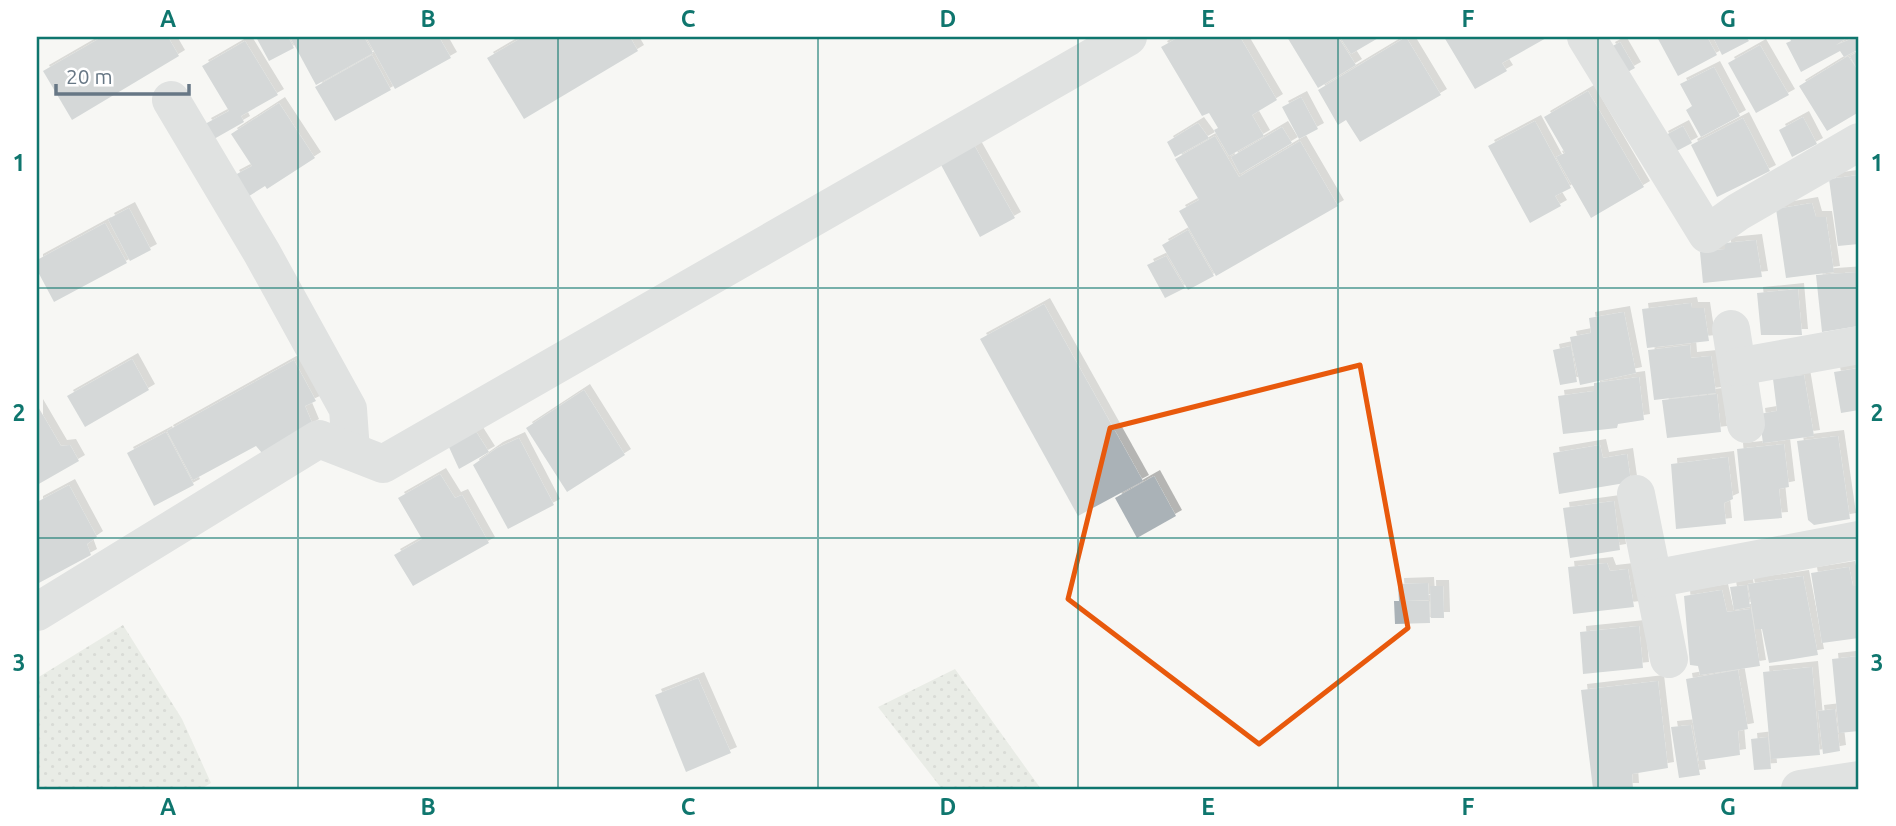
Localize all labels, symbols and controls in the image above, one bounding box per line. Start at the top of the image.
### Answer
text: A [160,6,176,31]
text: B [420,6,436,31]
text: C [681,6,696,31]
text: D [940,6,956,31]
text: E [1201,6,1215,31]
text: F [1462,6,1475,31]
text: G [1720,6,1736,31]
scale bar [56,52,189,96]
text: 20 m [66,64,113,88]
text: 1 [13,150,25,175]
text: 1 [1871,150,1883,175]
text: 2 [13,400,25,425]
text: 2 [1871,400,1883,425]
text: 3 [13,650,25,675]
text: 3 [1871,650,1883,675]
text: A [160,794,176,819]
text: B [420,794,436,819]
text: C [681,794,696,819]
text: D [940,794,956,819]
text: E [1201,794,1215,819]
text: F [1462,794,1475,819]
text: G [1720,794,1736,819]

